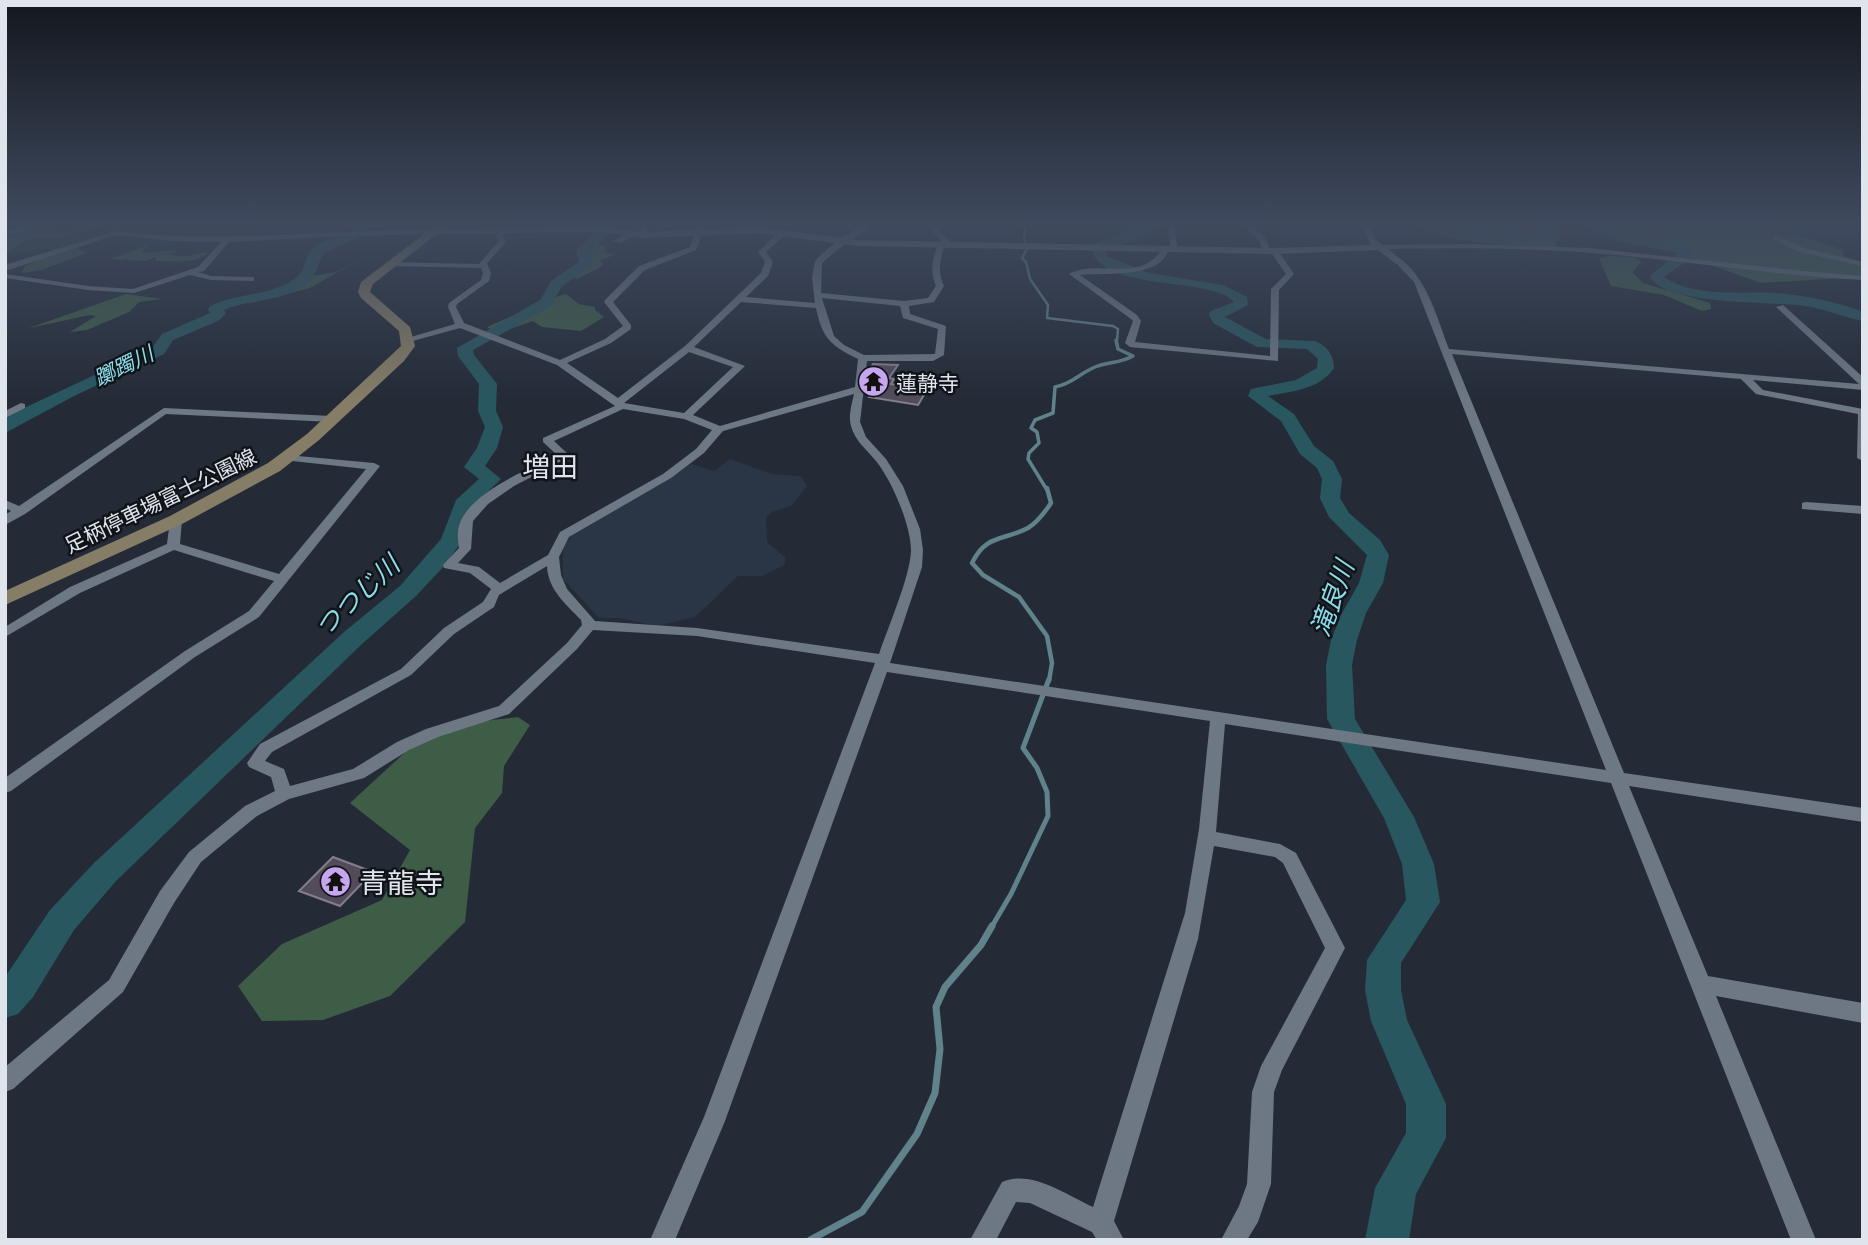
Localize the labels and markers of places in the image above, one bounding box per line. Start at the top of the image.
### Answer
temple icon: 蓮静寺 [856,365,890,399]
place label: 蓮静寺 [896,370,959,395]
temple icon: 青龍寺 [319,865,353,899]
place label: 青龍寺 [359,865,443,899]

